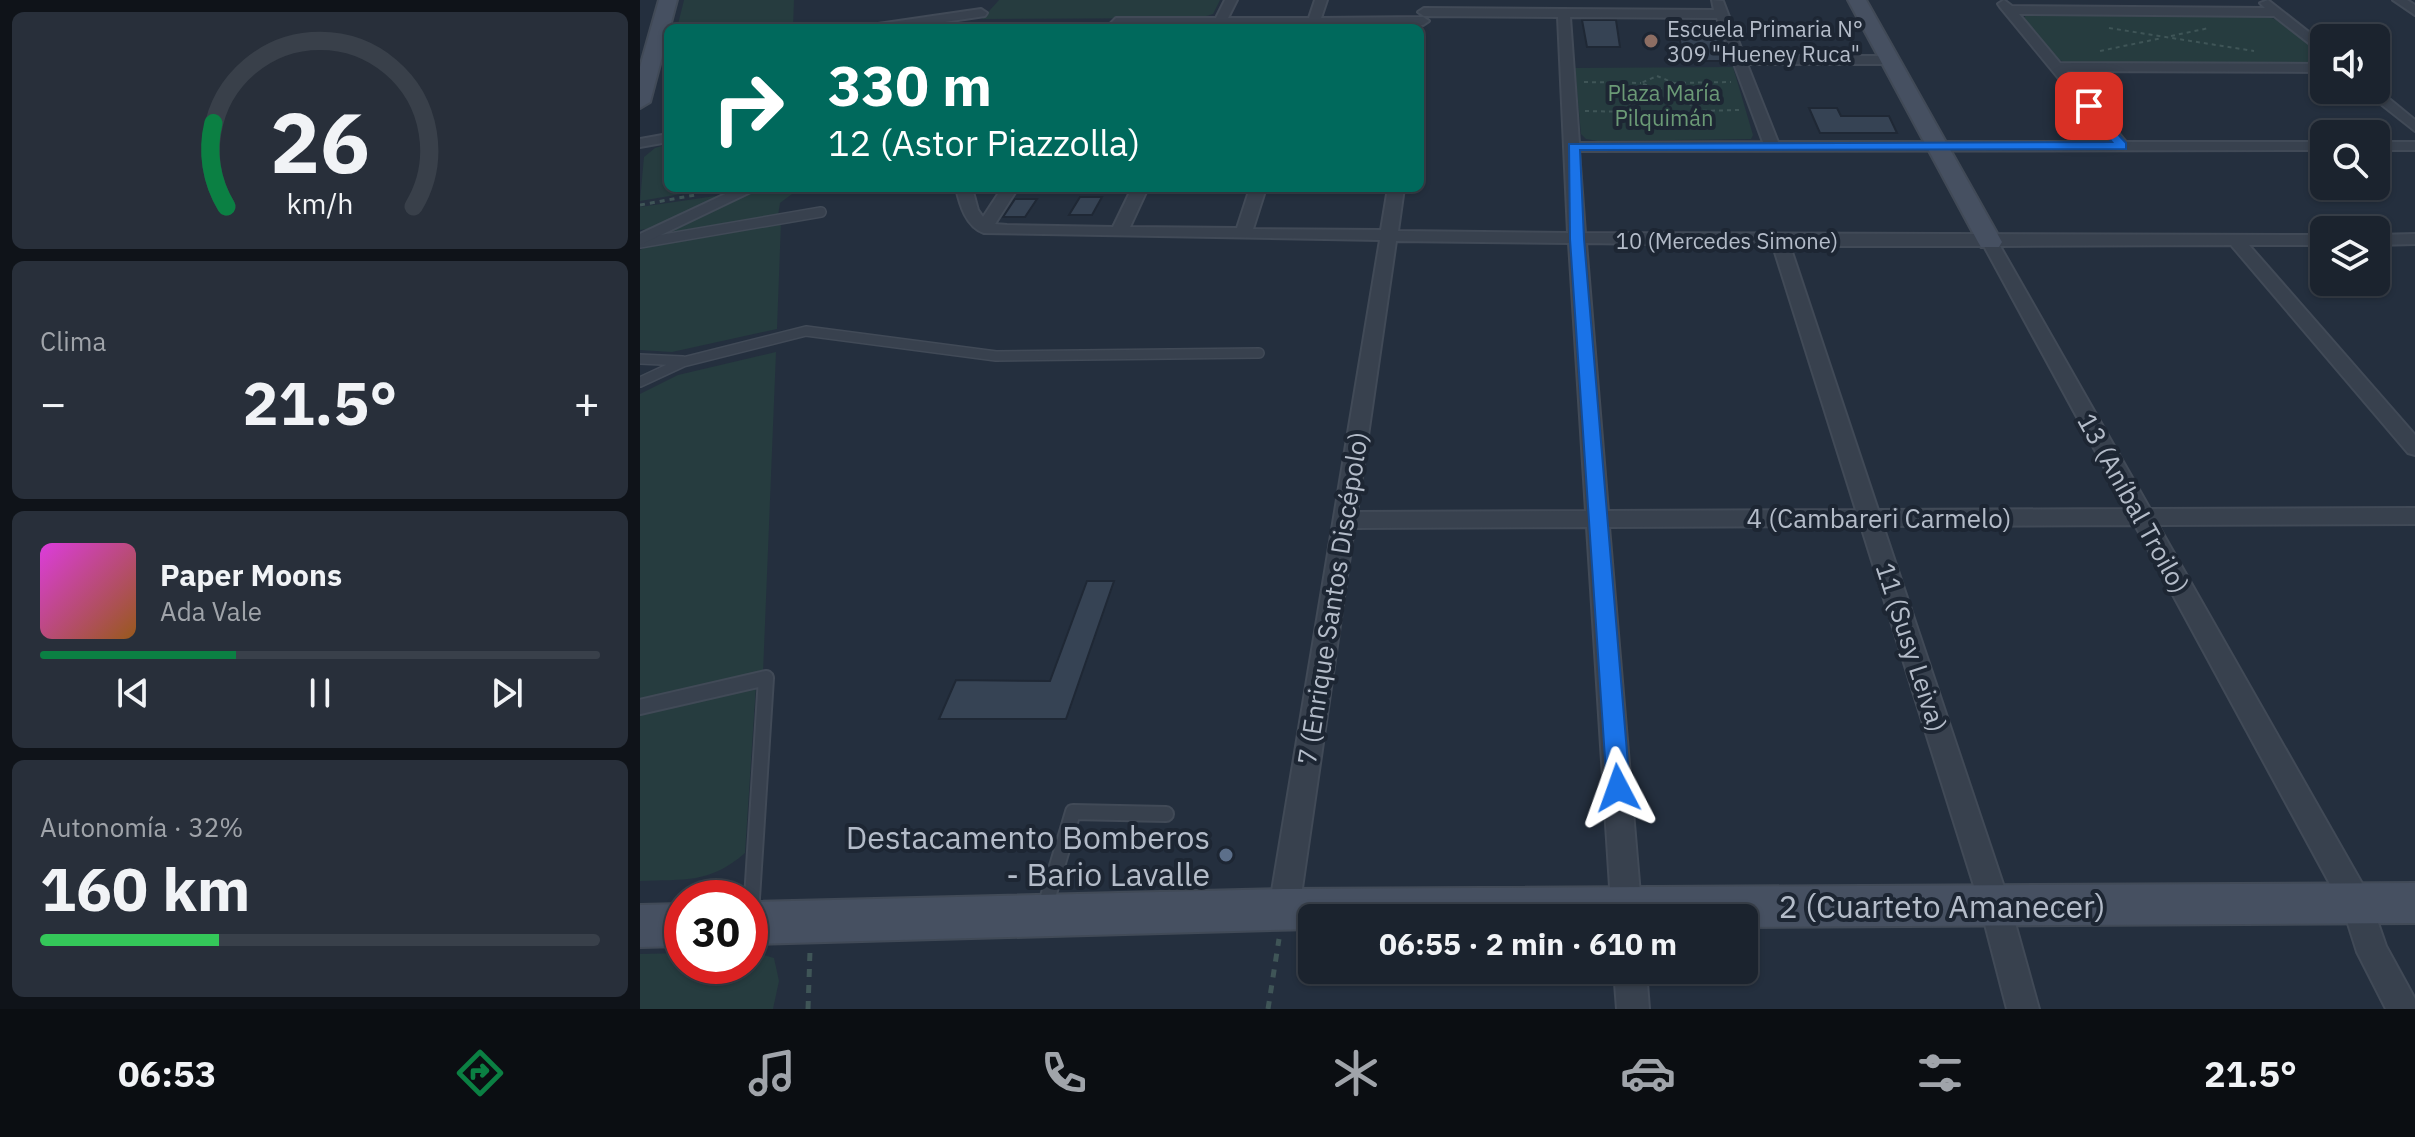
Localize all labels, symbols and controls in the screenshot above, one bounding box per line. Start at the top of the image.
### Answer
place label: Escuela Primaria N° 309 "Hueney Ruca" [1667,14,1863,68]
map controls [2310,24,2390,296]
button: sound [2310,24,2390,104]
marker: Escuela Primaria N° 309 "Hueney Ruca" [1642,32,1660,50]
text: 330 m [828,49,992,121]
icon: right [696,56,800,160]
pin [2055,72,2123,140]
park label: Plaza María Pilquimán [1607,78,1721,132]
icon: arrive [2067,84,2111,128]
text: 26 [270,87,370,195]
text: 12 (Astor Piazzolla) [828,119,1140,166]
button: search [2310,120,2390,200]
text: km/h [286,185,354,222]
button: layers [2310,216,2390,296]
street label: 10 (Mercedes Simone) [1616,226,1838,255]
text: Clima [40,324,106,358]
text: 21.5° [243,363,397,442]
text: − [40,374,66,431]
text: + [574,374,600,431]
street label: 13 (Aníbal Troilo) [2070,407,2198,599]
street label: 7 (Enrique Santos Discépolo) [1289,429,1375,767]
street label: 4 (Cambareri Carmelo) [1747,501,2011,535]
text: Paper Moons [160,555,342,594]
street label: 11 (Susy Leiva) [1869,558,1955,736]
text: Ada Vale [160,594,262,628]
icon: previous [111,671,155,715]
icon: pause [298,671,342,715]
icon: next [485,671,529,715]
position arrow [1576,746,1660,830]
text: Autonomía · 32% [40,810,243,844]
place label: Destacamento Bomberos - Bario Lavalle [846,816,1210,895]
marker: Destacamento Bomberos - Bario Lavalle [1217,846,1235,864]
text: 160 km [40,849,250,928]
speed limit sign: 30 [664,880,768,984]
street label: 2 (Cuarteto Amanecer) [1779,885,2105,927]
text: 06:55 · 2 min · 610 m [1379,924,1677,963]
icon: directions [452,1045,508,1101]
icon: music [744,1045,800,1101]
icon: phone [1036,1045,1092,1101]
icon: climate [1328,1045,1384,1101]
icon: car [1620,1045,1676,1101]
icon: filters [1912,1045,1968,1101]
text: 06:53 [118,1050,216,1097]
text: 21.5° [2204,1050,2297,1097]

